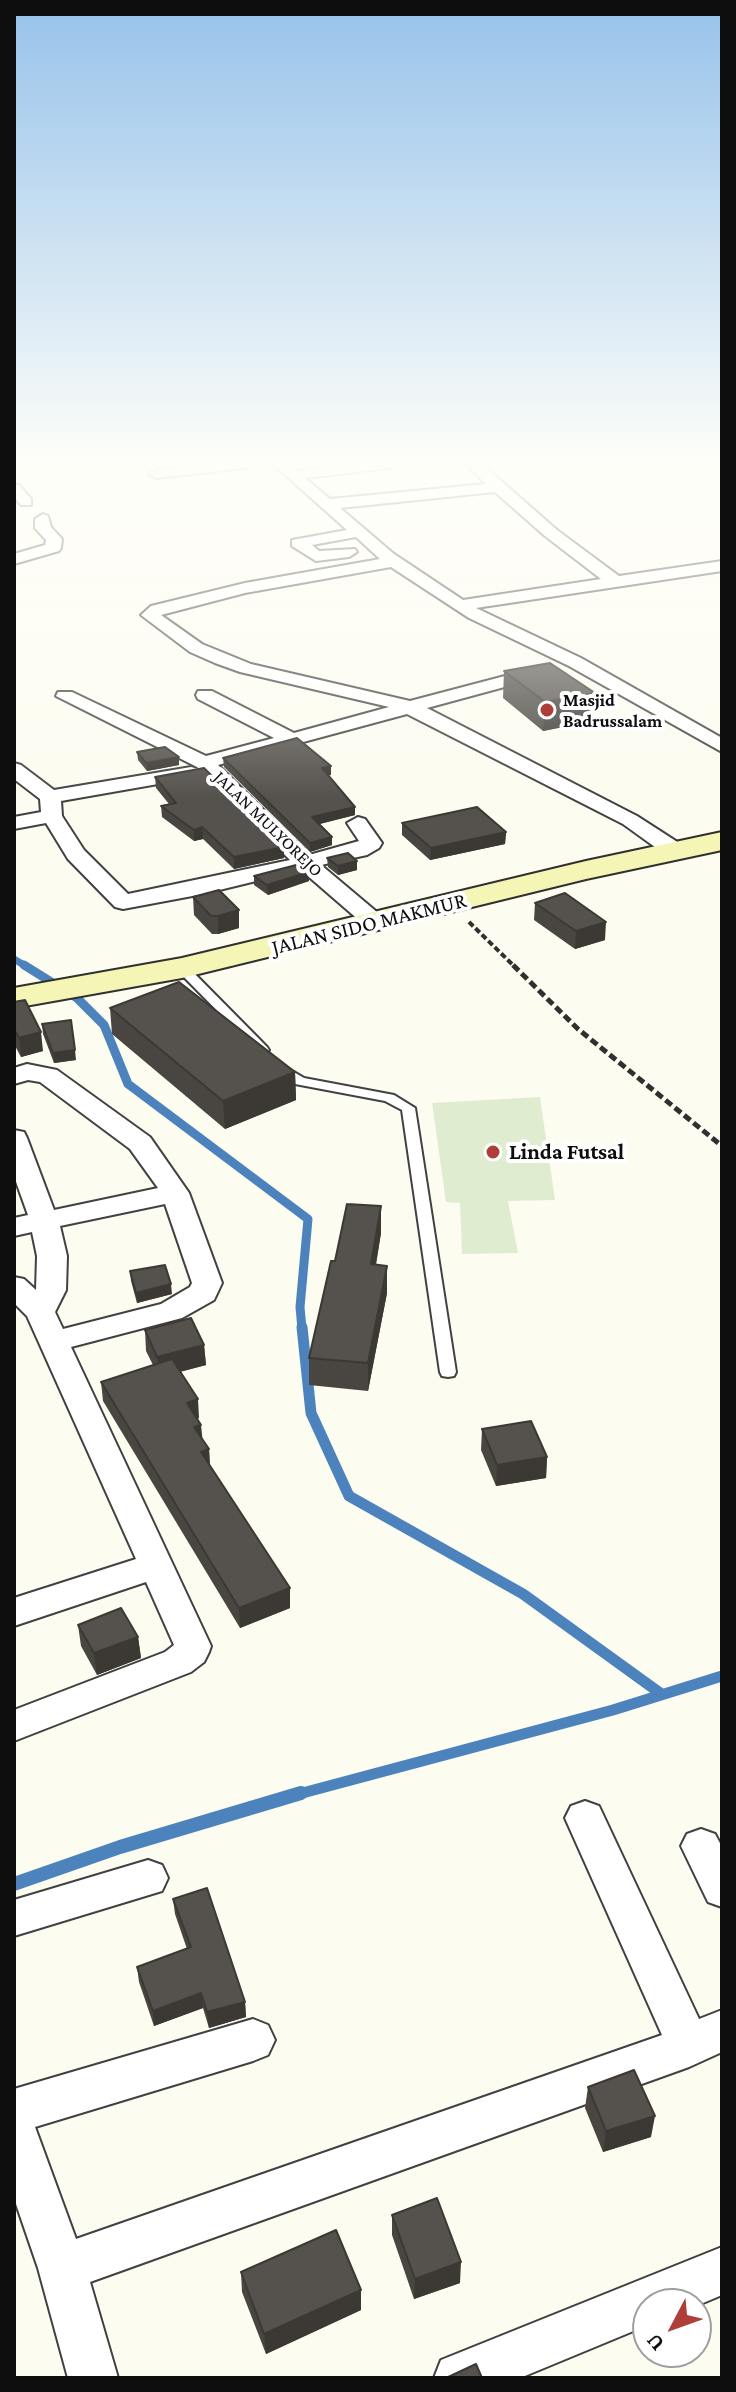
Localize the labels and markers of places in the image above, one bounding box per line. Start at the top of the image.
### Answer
place label: Masjid Badrussalam [563,689,662,732]
marker: Masjid Badrussalam [538,701,556,719]
place label: Linda Futsal [509,1139,624,1165]
marker: Linda Futsal [484,1143,502,1161]

